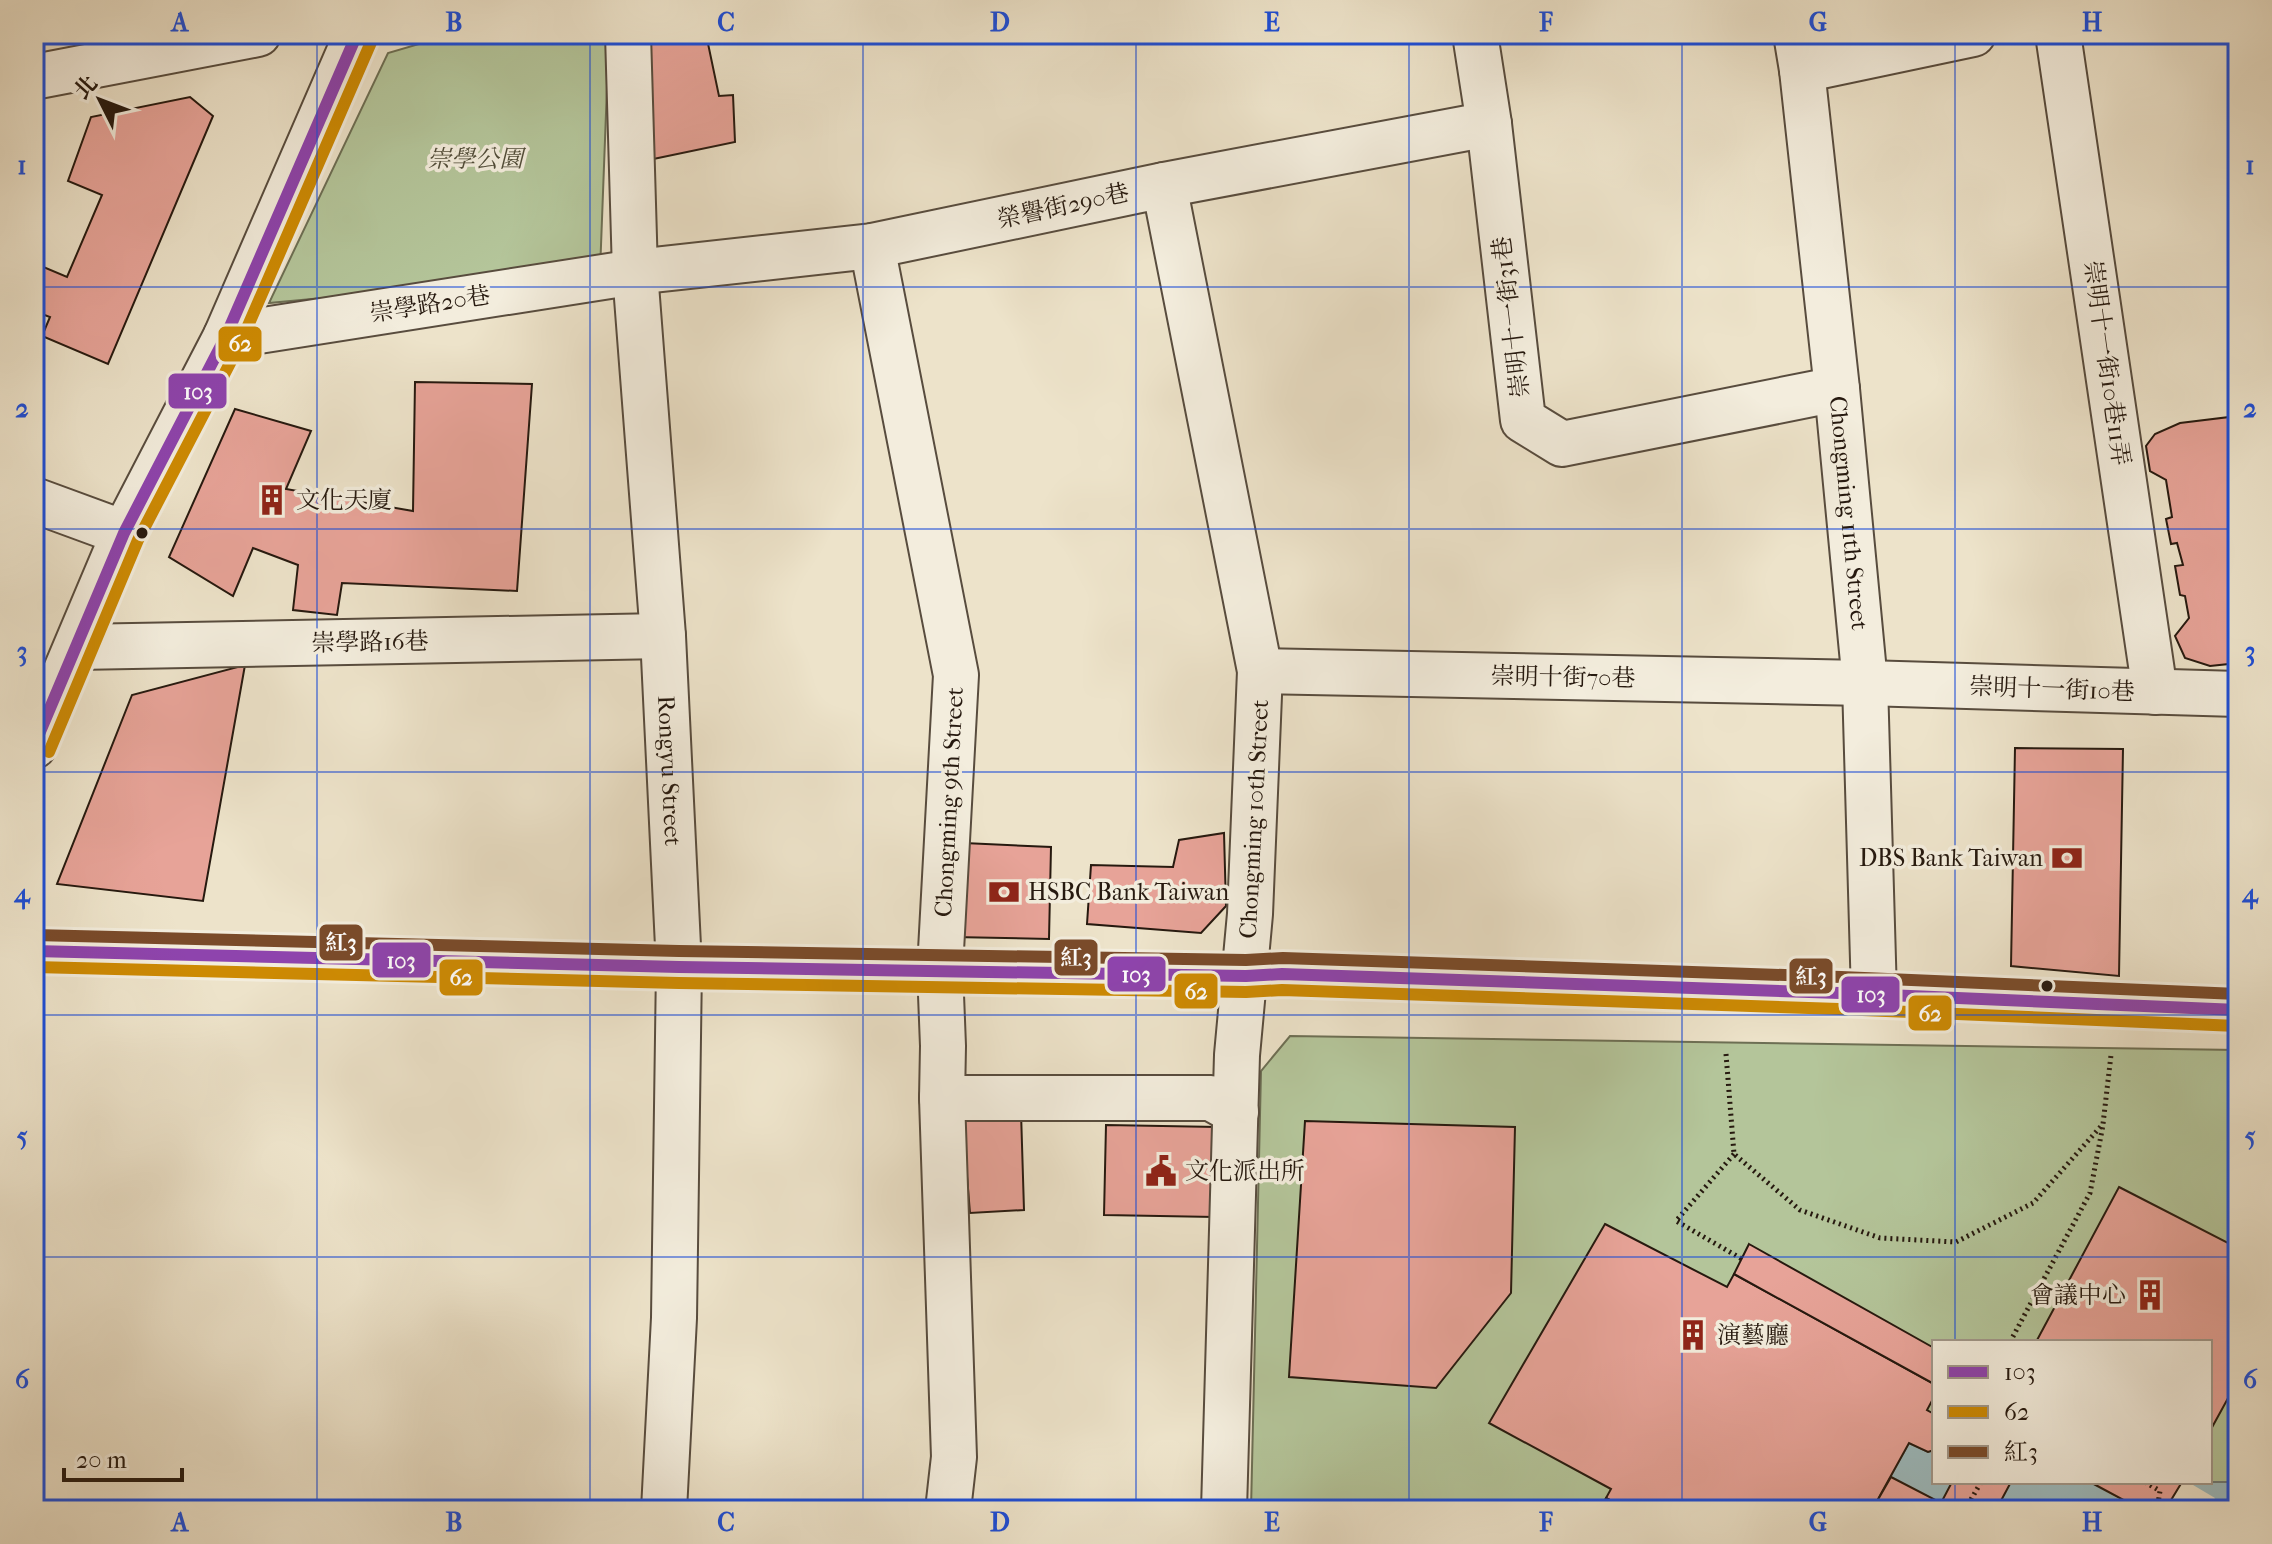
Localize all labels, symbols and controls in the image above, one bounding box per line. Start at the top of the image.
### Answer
text: A [170,7,190,38]
text: B [446,7,463,38]
text: C [717,7,735,38]
text: D [990,7,1010,38]
text: E [1264,7,1280,38]
text: F [1538,7,1553,38]
text: G [1809,7,1827,38]
text: H [2082,7,2103,38]
north arrow [60,60,140,140]
text: 北 [69,70,103,104]
park label: 崇學公園 [427,145,527,173]
text: 1 [17,150,27,181]
text: 1 [2245,150,2255,181]
street label: 榮譽街290巷 [994,178,1132,234]
street label: 崇明十一街31巷 [1487,235,1535,399]
street label: 崇明十一街10巷11弄 [2079,259,2135,467]
street label: 崇學路20巷 [368,281,492,327]
line badge: 62 [217,325,263,363]
text: 62 [228,331,252,357]
line badge: 103 [167,372,228,410]
text: 103 [184,379,212,405]
text: 2 [15,393,29,424]
text: 2 [2243,393,2257,424]
street label: Chongming 11th Street [1824,395,1874,632]
building icon: 文化天廈 [255,483,289,517]
place label: 文化天廈 [296,486,392,514]
unlabelled marker [134,525,150,541]
street label: 崇學路16巷 [311,627,429,657]
text: 3 [17,636,27,667]
text: 3 [2245,636,2255,667]
street label: 崇明十街70巷 [1490,662,1636,692]
street label: 崇明十一街10巷 [1969,672,2135,706]
street label: Chongming 9th Street [929,686,969,918]
street label: Rongyu Street [652,695,687,847]
street label: Chongming 10th Street [1234,698,1274,939]
bank icon: DBS Bank Taiwan [2050,841,2084,875]
place label: DBS Bank Taiwan [1859,844,2043,872]
bank icon: HSBC Bank Taiwan [987,875,1021,909]
text: 4 [13,878,31,910]
place label: HSBC Bank Taiwan [1028,878,1229,906]
text: 4 [2241,878,2259,910]
line badge: 紅3 [318,923,364,962]
text: 紅3 [325,930,357,956]
line badge: 紅3 [1053,938,1099,977]
line badge: 103 [371,941,432,979]
text: 紅3 [1060,945,1092,971]
text: 103 [387,948,415,974]
line badge: 103 [1106,955,1167,993]
line badge: 紅3 [1788,957,1834,995]
line badge: 62 [438,958,484,997]
text: 103 [1122,962,1150,988]
text: 紅3 [1795,964,1827,990]
text: 62 [449,965,473,991]
line badge: 62 [1173,972,1219,1010]
line badge: 103 [1840,975,1901,1014]
unlabelled marker [2039,978,2055,994]
text: 62 [1184,979,1208,1005]
text: 103 [1857,982,1885,1008]
line badge: 62 [1907,994,1953,1032]
text: 62 [1918,1001,1942,1027]
text: 5 [16,1121,28,1152]
text: 5 [2244,1121,2256,1152]
public building icon: 文化派出所 [1144,1154,1178,1188]
place label: 文化派出所 [1185,1157,1305,1185]
building icon: 會議中心 [2133,1278,2167,1312]
place label: 會議中心 [2030,1281,2126,1309]
building icon: 演藝廳 [1676,1318,1710,1352]
place label: 演藝廳 [1717,1321,1789,1349]
legend [1932,1340,2212,1484]
text: 103 [2004,1358,2036,1386]
text: 6 [15,1364,30,1395]
text: 6 [2243,1364,2258,1395]
text: 62 [2004,1398,2029,1426]
scale bar [64,1432,182,1482]
text: 紅3 [2004,1438,2038,1466]
text: 20 m [76,1446,127,1474]
text: A [170,1507,190,1538]
text: B [446,1507,463,1538]
text: C [717,1507,735,1538]
text: D [990,1507,1010,1538]
text: E [1264,1507,1280,1538]
text: F [1538,1507,1553,1538]
text: G [1809,1507,1827,1538]
text: H [2082,1507,2103,1538]

